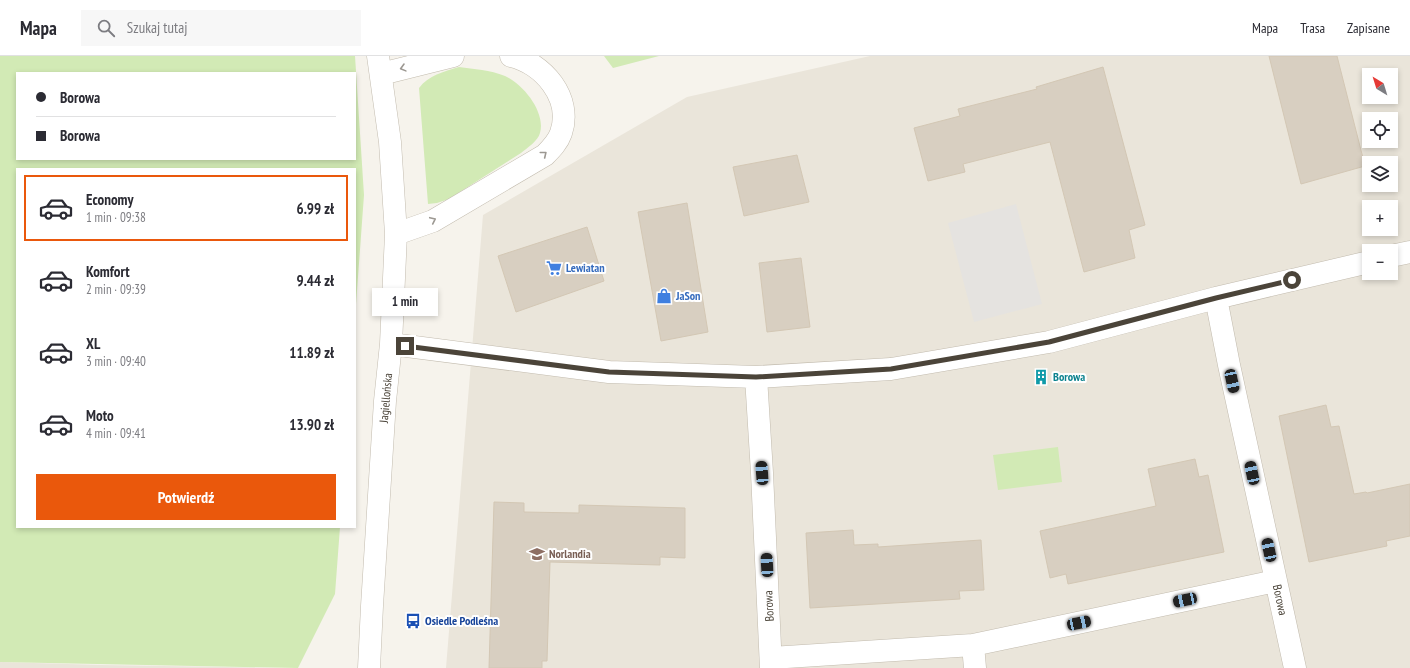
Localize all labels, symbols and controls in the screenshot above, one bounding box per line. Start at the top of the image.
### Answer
search box [81,10,361,46]
text: Mapa [20,16,57,40]
icon: search [95,17,117,39]
text: Szukaj tutaj [127,18,187,37]
text: Mapa [1252,19,1278,37]
text: Trasa [1300,19,1325,37]
text: Zapisane [1347,19,1390,37]
one-way arrow [400,63,407,72]
north arrow [1362,68,1398,104]
map controls [1362,68,1398,280]
text: Borowa [60,88,100,107]
button: locate [1362,112,1398,148]
text: Borowa [60,126,100,145]
one-way arrow [540,152,547,159]
button: layers [1362,156,1398,192]
icon: car [38,190,74,226]
text: Economy [86,190,134,209]
text: 6.99 zł [297,199,334,218]
button: + [1362,200,1398,236]
text: 1 min · 09:38 [86,209,146,226]
one-way arrow [428,217,436,225]
button: − [1362,244,1398,280]
supermarket icon: Lewiatan [545,259,563,277]
place label: Lewiatan [566,260,605,275]
icon: car [38,262,74,298]
text: Komfort [86,262,130,281]
text: 9.44 zł [297,271,334,290]
route start [1283,271,1301,289]
text: 2 min · 09:39 [86,281,146,298]
shop icon: JaSon [655,287,673,305]
callout: 1 min [372,288,438,316]
place label: JaSon [675,288,700,303]
text: 1 min [392,293,418,310]
icon: car [38,334,74,370]
text: XL [86,334,100,353]
route end [396,337,414,355]
text: 11.89 zł [289,343,334,362]
text: 3 min · 09:40 [86,353,146,370]
building icon: Borowa [1032,368,1050,386]
car [1224,368,1240,394]
place label: Borowa [1053,369,1085,384]
street label: Jagiellońska [376,372,395,425]
icon: car [38,406,74,442]
text: Moto [86,406,114,425]
text: 13.90 zł [289,415,334,434]
text: 4 min · 09:41 [86,425,146,442]
car [1244,460,1260,486]
car [755,461,769,485]
button: Potwierdź [36,474,336,520]
car [1261,537,1277,563]
school or university icon: Norlandia [528,545,546,563]
place label: Norlandia [549,546,591,561]
car [760,553,774,577]
street label: Borowa [1270,583,1291,617]
street label: Borowa [760,590,777,622]
car [1172,592,1198,608]
bus stop icon: Osiedle Podleśna [404,612,422,630]
place label: Osiedle Podleśna [425,613,498,628]
car [1066,615,1092,631]

